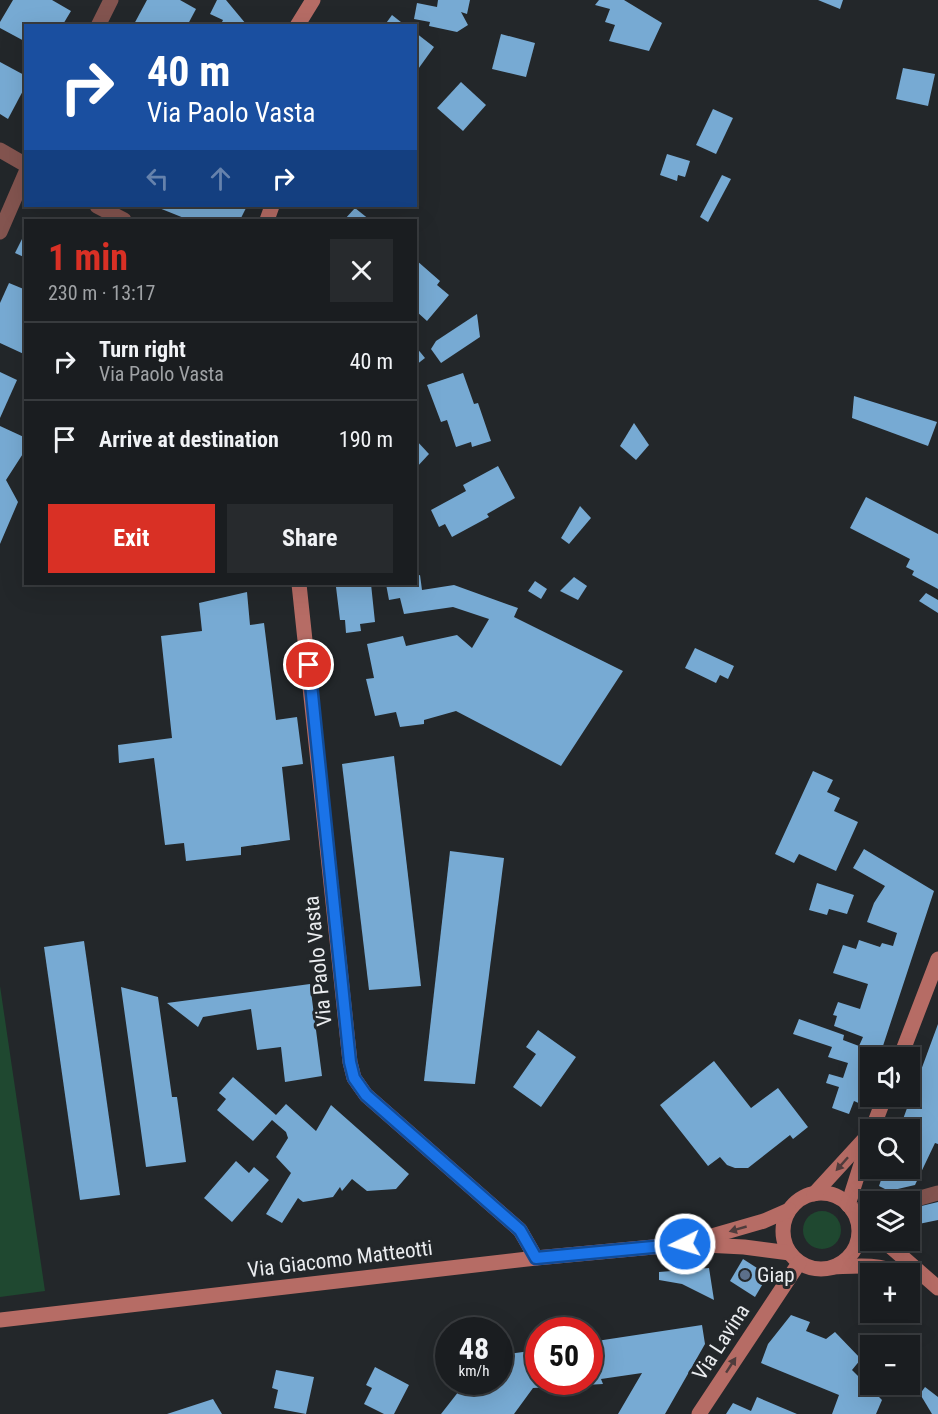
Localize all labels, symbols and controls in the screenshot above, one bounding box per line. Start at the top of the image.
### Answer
text: 40 m [147,47,230,96]
icon: right [48,48,126,126]
text: Via Paolo Vasta [147,97,315,129]
icon: left [141,162,174,195]
icon: ahead [204,162,237,195]
icon: right [267,162,300,195]
text: 1 min [48,237,128,279]
button: close [330,239,393,302]
text: 230 m · 13:17 [48,281,155,305]
text: Turn right [99,337,186,362]
icon: right [48,345,81,378]
text: 40 m [350,349,393,374]
text: Via Paolo Vasta [99,362,224,386]
icon: arrive [48,423,81,456]
text: Arrive at destination [99,427,279,452]
text: 190 m [339,427,393,452]
button: Exit [48,504,215,573]
button: Share [227,504,393,573]
pin [283,639,334,690]
icon: arrive [292,648,325,681]
street label: Via Paolo Vasta [299,895,337,1027]
map controls [860,1047,920,1395]
button: sound [860,1047,920,1107]
button: search [860,1119,920,1179]
one-way arrow [836,1156,849,1171]
button: layers [860,1191,920,1251]
position arrow [653,1212,717,1276]
one-way arrow [729,1225,747,1234]
street label: Via Giacomo Matteotti [246,1236,434,1282]
place label: Giap [757,1263,795,1287]
button: + [860,1263,920,1323]
marker: Giap [738,1268,752,1282]
street label: Via Lavina [688,1300,754,1384]
speed limit sign: 50 [525,1317,603,1395]
text: 48 [459,1331,489,1366]
button: − [860,1335,920,1395]
one-way arrow [726,1357,737,1373]
text: km/h [459,1362,489,1380]

